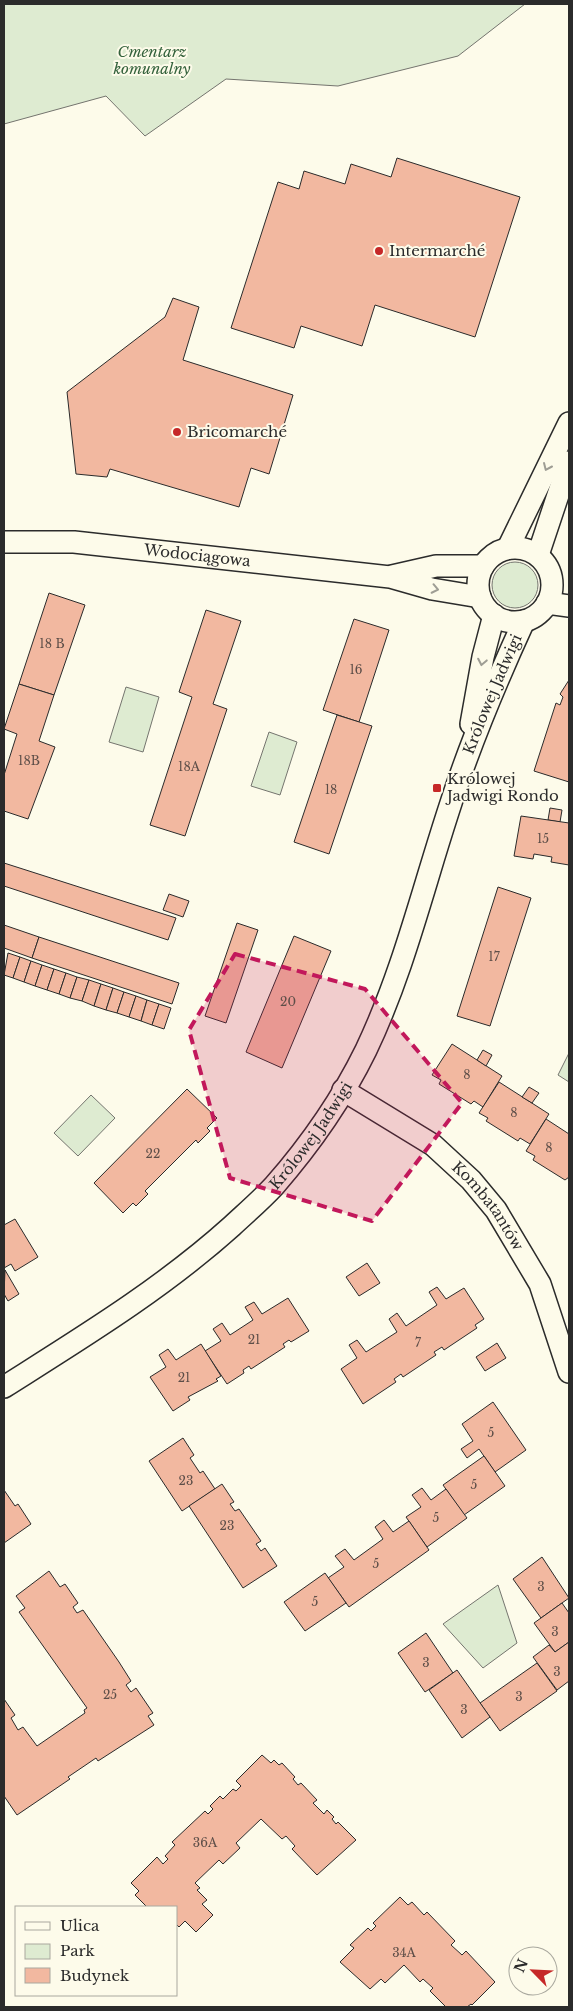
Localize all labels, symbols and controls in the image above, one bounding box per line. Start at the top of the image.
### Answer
park label: Cmentarz komunalny [112,42,191,78]
place label: Intermarché [389,241,485,260]
marker: Intermarché [373,245,385,257]
place label: Bricomarché [187,422,287,441]
marker: Bricomarché [171,426,183,438]
one-way arrow [542,462,553,471]
street label: Wodociągowa [142,540,252,571]
one-way arrow [430,583,439,594]
street label: Królowej Jadwigi [459,631,526,757]
house number: 18 B [39,636,65,651]
one-way arrow [477,658,488,667]
house number: 16 [349,662,363,677]
house number: 18B [18,753,40,768]
house number: 18A [178,759,201,774]
place label: Królowej Jadwigi Rondo [445,769,559,805]
house number: 18 [325,782,337,797]
marker: Królowej Jadwigi Rondo [431,782,443,794]
house number: 15 [537,831,549,846]
house number: 17 [488,949,501,964]
house number: 20 [280,994,296,1009]
house number: 8 [463,1067,471,1082]
street label: Królowej Jadwigi [265,1078,356,1193]
house number: 8 [510,1105,518,1120]
house number: 8 [545,1140,553,1155]
house number: 22 [146,1146,160,1161]
street label: Kombatantów [448,1157,528,1254]
house number: 21 [248,1332,260,1347]
house number: 7 [415,1335,422,1350]
house number: 21 [178,1370,190,1385]
house number: 5 [488,1425,495,1440]
house number: 23 [179,1473,193,1488]
house number: 5 [471,1477,478,1492]
house number: 5 [433,1510,440,1525]
house number: 23 [220,1518,234,1533]
house number: 5 [373,1556,380,1571]
house number: 3 [537,1579,545,1594]
house number: 5 [312,1594,319,1609]
house number: 3 [551,1624,559,1639]
house number: 3 [422,1655,430,1670]
house number: 3 [553,1664,561,1679]
house number: 25 [103,1687,117,1702]
house number: 3 [515,1689,523,1704]
house number: 3 [460,1702,468,1717]
house number: 36A [193,1835,218,1850]
legend [15,1906,178,1996]
text: Ulica [60,1916,100,1935]
text: Park [60,1941,96,1960]
house number: 34A [392,1945,417,1960]
north arrow [508,1946,558,1996]
text: N [510,1956,532,1975]
text: Budynek [60,1966,130,1985]

